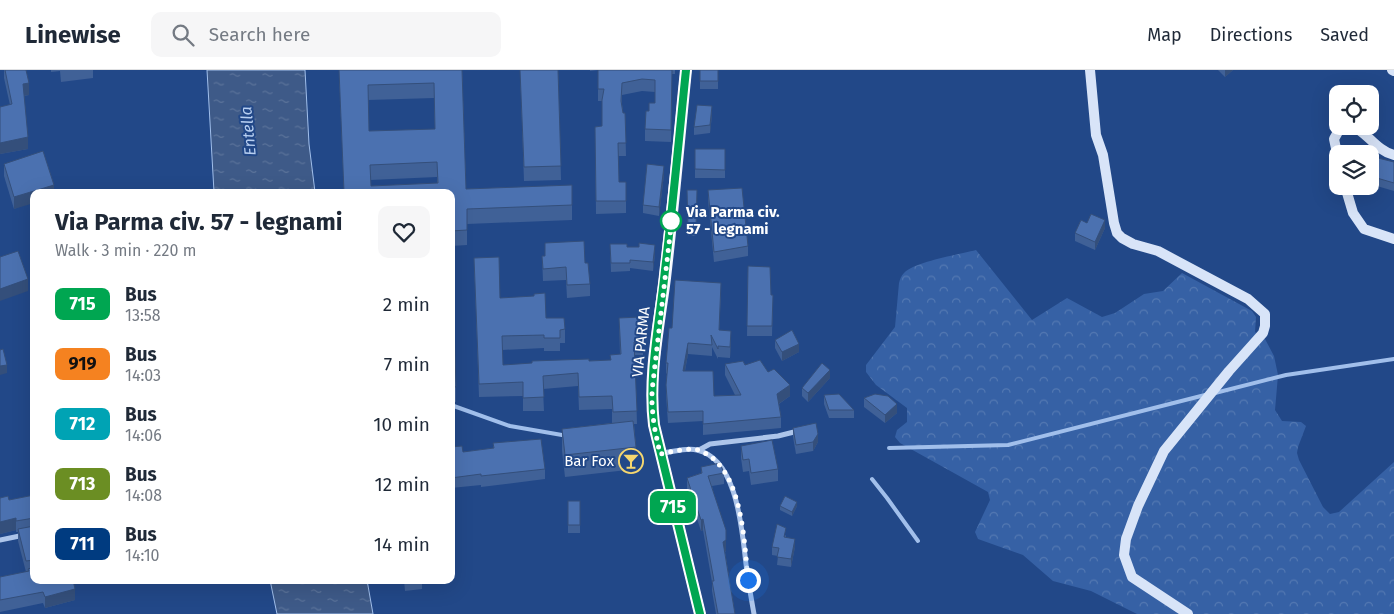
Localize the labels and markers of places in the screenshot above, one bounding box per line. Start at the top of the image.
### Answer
place label: Via Parma civ. 57 - legnami [685,203,780,238]
marker: Via Parma civ. 57 - legnami [660,210,682,232]
bar icon: Bar Fox [618,448,644,474]
place label: Bar Fox [564,452,615,470]

